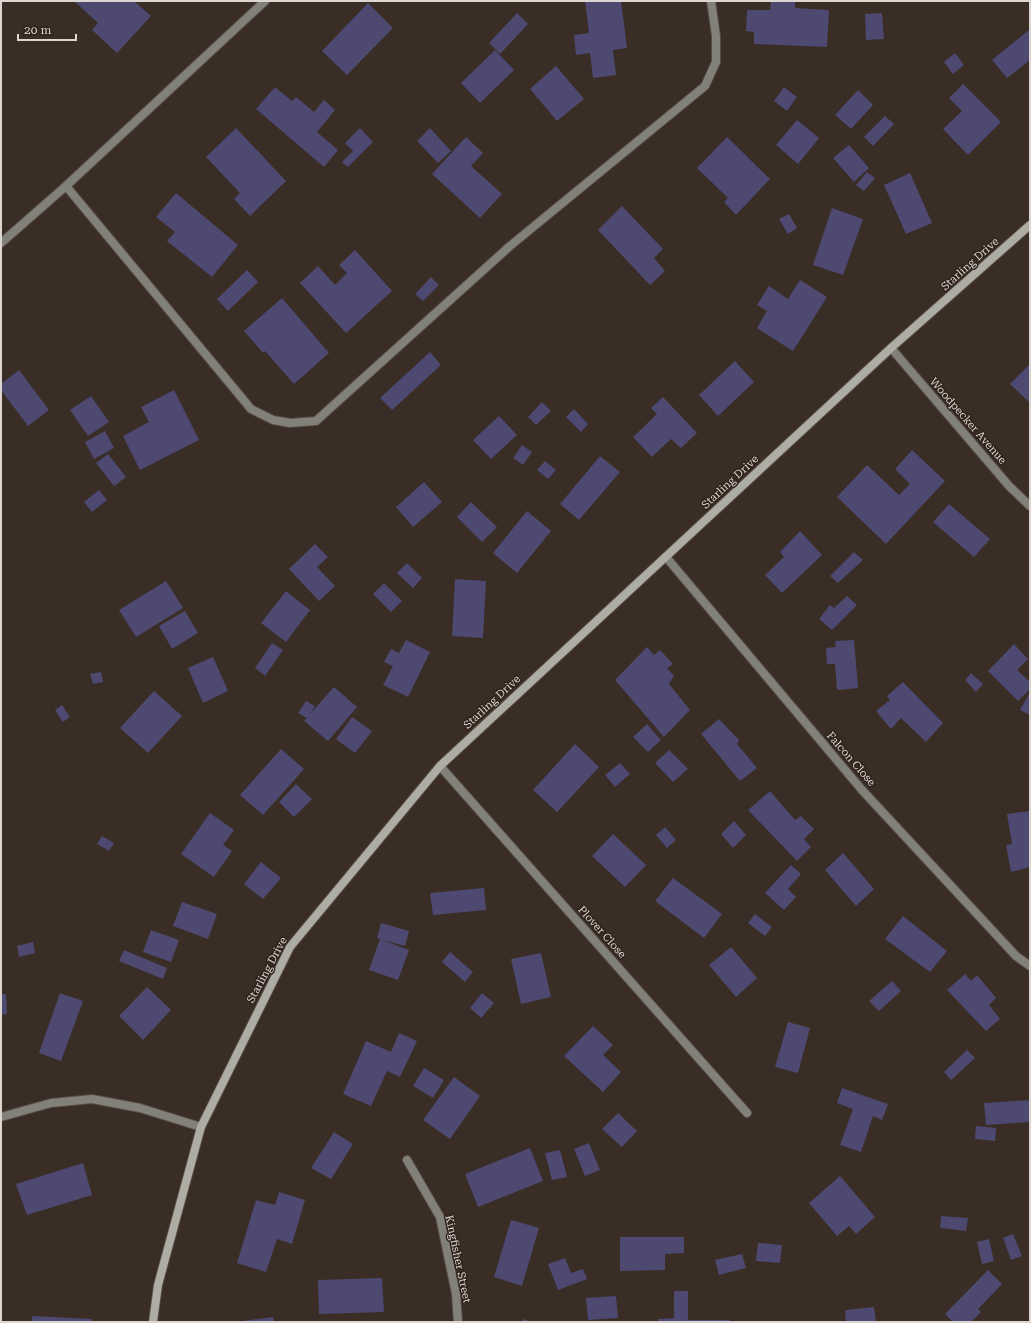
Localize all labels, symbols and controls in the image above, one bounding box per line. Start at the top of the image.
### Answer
scale bar [18,16,76,42]
text: 20 m [24,23,51,37]
street label: Starling Drive [938,235,1002,293]
street label: Woodpecker Avenue [927,375,1009,467]
street label: Starling Drive [699,452,761,512]
street label: Starling Drive [461,672,523,732]
street label: Falcon Close [824,729,878,789]
street label: Plover Close [575,903,629,961]
street label: Starling Drive [244,935,290,1005]
street label: Kingfisher Street [442,1214,474,1304]

